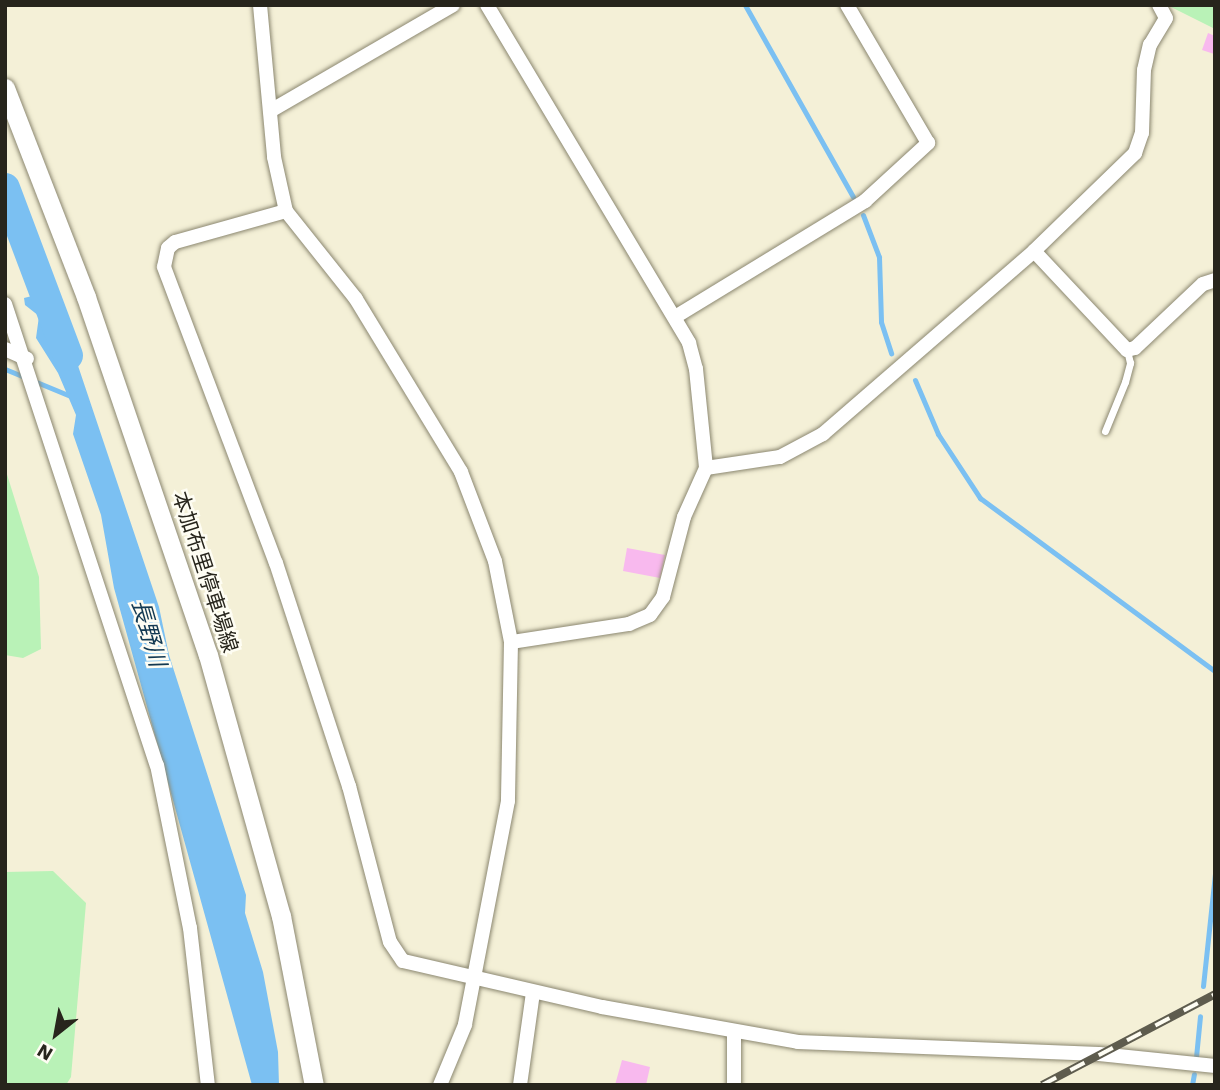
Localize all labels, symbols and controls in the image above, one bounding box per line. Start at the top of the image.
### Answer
street label: 本加布里停車場線 [167,488,243,656]
water label: 長野川 [125,596,171,670]
north arrow [21,999,91,1069]
text: N [33,1039,57,1066]

